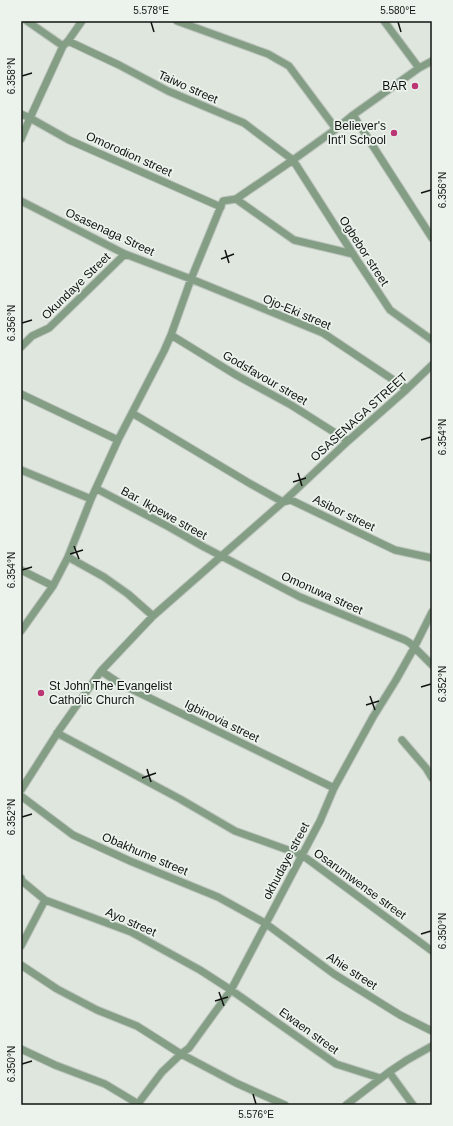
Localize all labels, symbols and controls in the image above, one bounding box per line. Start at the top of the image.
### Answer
text: 5.578°E [133,5,169,16]
text: 5.580°E [380,5,416,16]
text: 6.358°N [6,58,17,94]
street label: Taiwo street [156,68,221,107]
place label: BAR [382,79,407,93]
marker: BAR [410,81,420,91]
place label: Believer's Int'l School [328,119,386,147]
marker: Believer's Int'l School [389,128,399,138]
street label: Omorodion street [84,129,175,180]
text: 6.356°N [437,172,448,208]
street label: Osasenaga Street [63,205,157,259]
street label: Ogbebor street [336,214,392,289]
street label: Okundaye Street [39,249,114,322]
street label: Ojo-Eki street [261,291,334,333]
text: 6.356°N [6,305,17,341]
street label: Godsfavour street [220,348,310,408]
street label: OSASENAGA STREET [308,369,411,464]
text: 6.354°N [437,419,448,455]
street label: Bar. Ikpewe street [119,484,210,543]
street label: Asibor street [311,492,378,534]
text: 6.354°N [6,552,17,588]
street label: Omonuwa street [279,569,366,618]
text: 6.352°N [437,666,448,702]
place label: St John The Evangelist Catholic Church [49,679,173,707]
marker: St John The Evangelist Catholic Church [36,688,46,698]
street label: Igbinovia street [182,697,262,745]
text: 6.352°N [6,799,17,835]
street label: okhudaye street [260,819,313,902]
street label: Obakhume street [100,830,191,879]
street label: Osarumwense street [311,846,409,923]
street label: Ayo street [104,905,159,940]
text: 6.350°N [437,913,448,949]
street label: Ahie street [324,950,380,993]
street label: Ewaen street [277,1005,342,1058]
text: 6.350°N [6,1046,17,1082]
text: 5.576°E [238,1109,274,1120]

